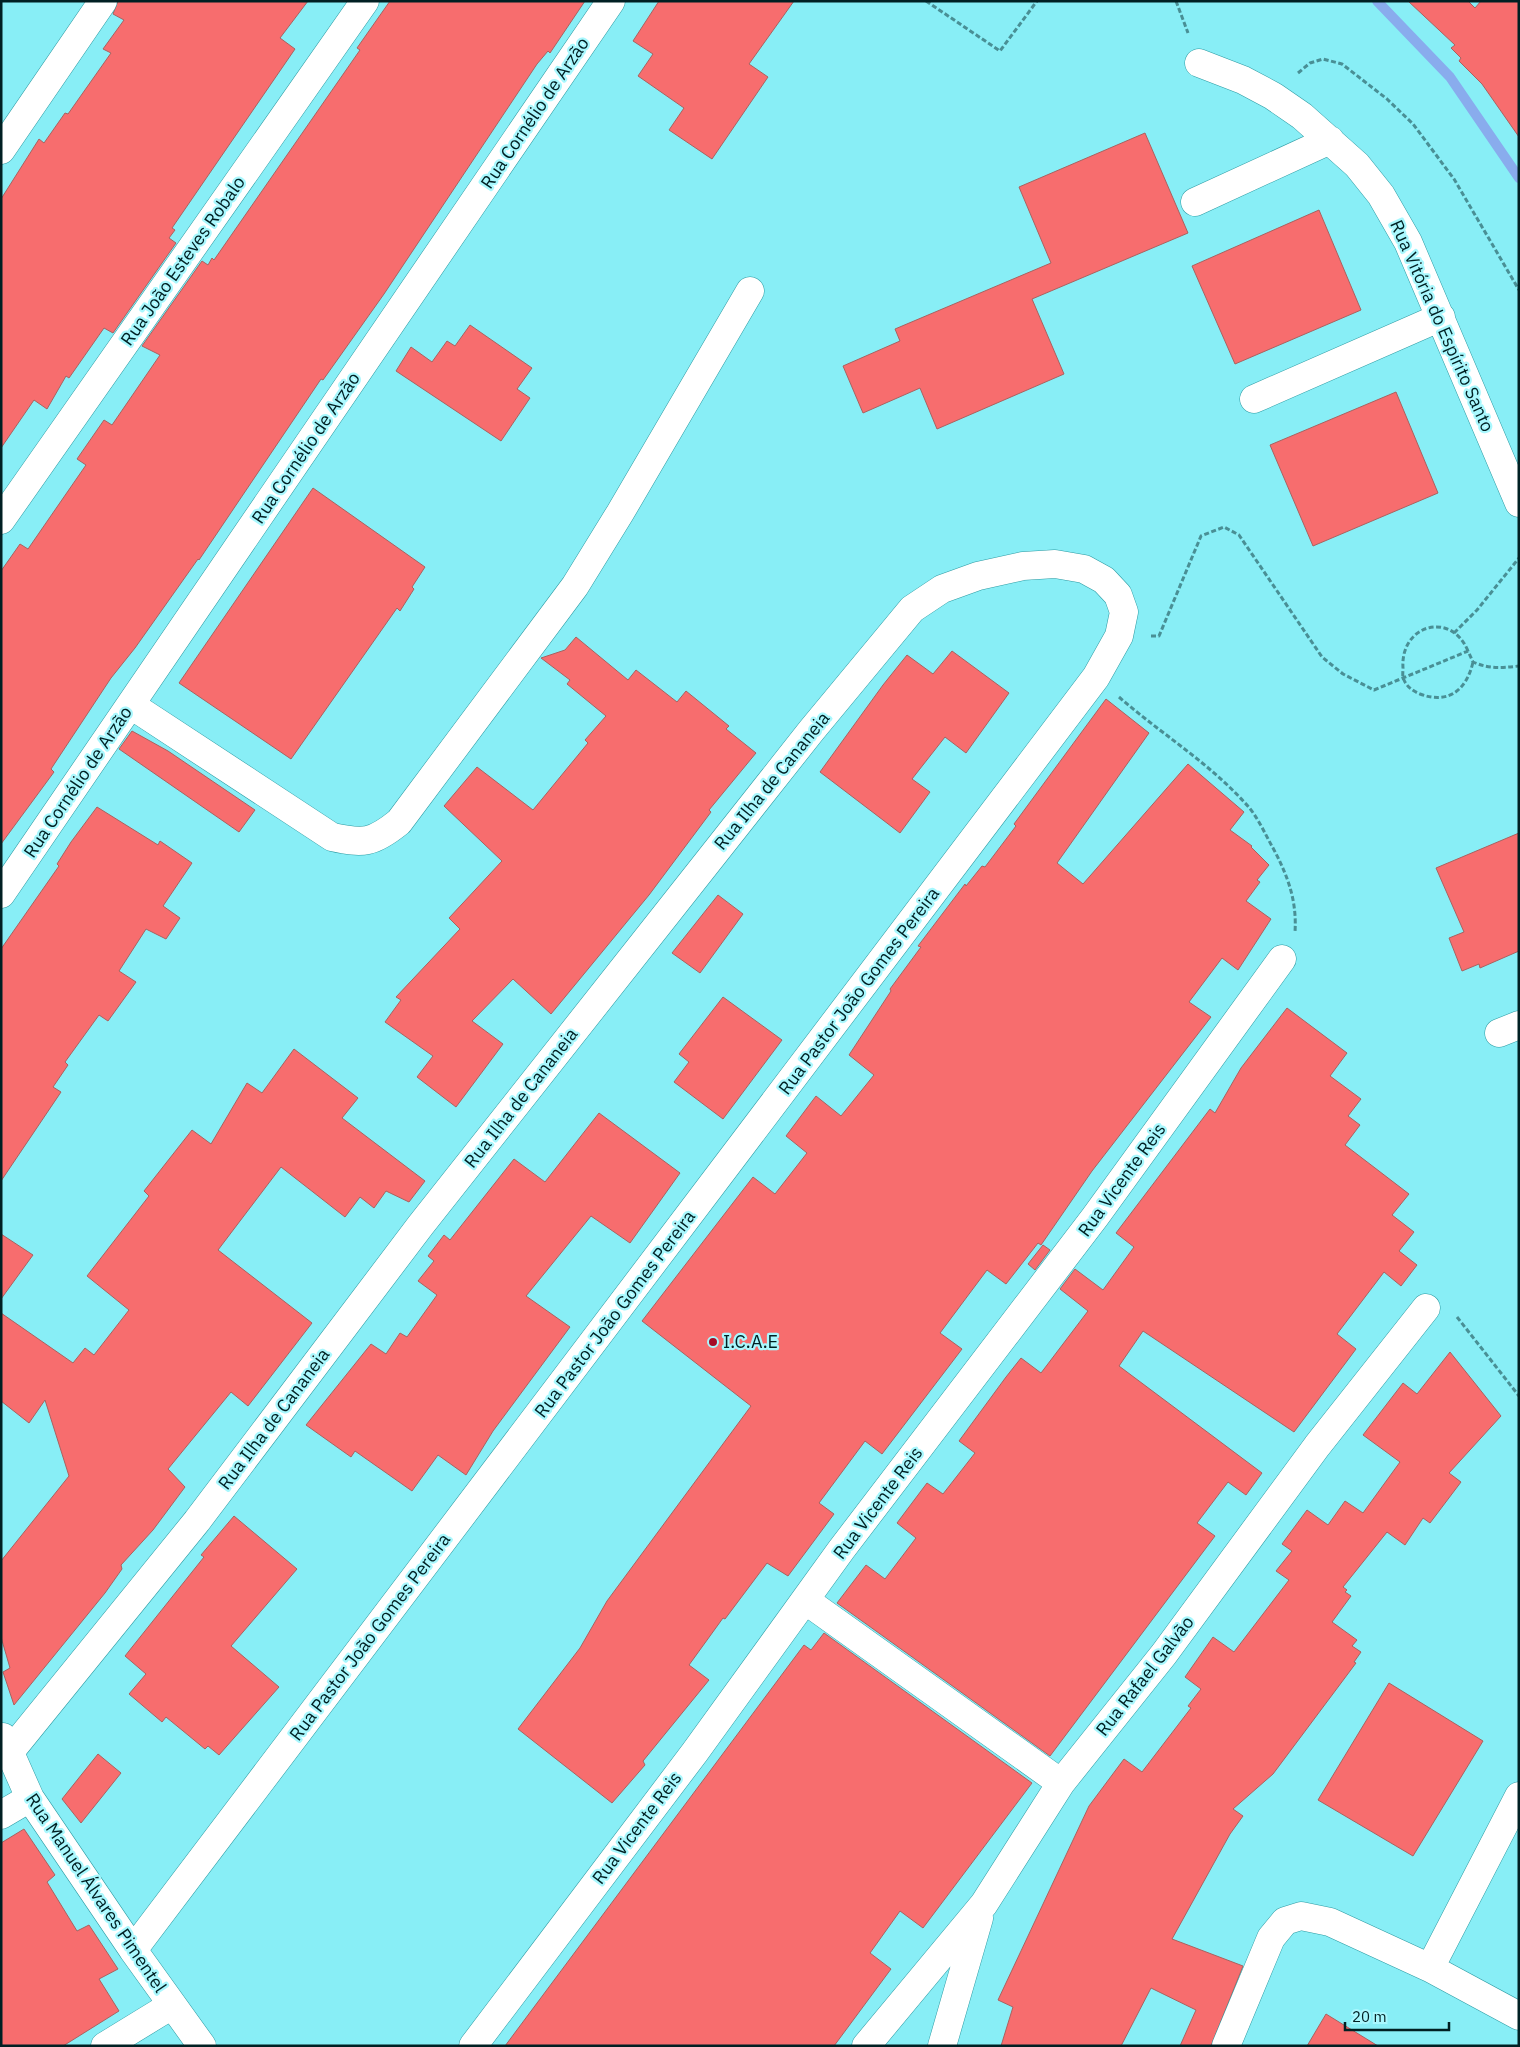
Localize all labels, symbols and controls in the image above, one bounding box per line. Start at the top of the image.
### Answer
street label: Rua Cornélio de Arzão [475,32,594,193]
street label: Rua João Esteves Robalo [115,171,250,350]
street label: Rua Vitória do Espírito Santo [1385,216,1500,435]
street label: Rua Cornélio de Arzão [246,367,365,528]
street label: Rua Cornélio de Arzão [18,701,137,862]
street label: Rua Ilha de Cananeia [709,707,835,854]
street label: Rua Pastor João Gomes Pereira [773,882,944,1099]
street label: Rua Ilha de Cananeia [459,1023,583,1172]
street label: Rua Vicente Reis [1073,1118,1171,1241]
street label: Rua Pastor João Gomes Pereira [529,1205,700,1422]
place label: I.C.A.E [723,1330,778,1353]
marker: I.C.A.E [707,1336,719,1348]
street label: Rua Ilha de Cananeia [213,1343,335,1494]
street label: Rua Vicente Reis [828,1442,927,1563]
street label: Rua Pastor João Gomes Pereira [284,1528,455,1745]
street label: Rua Rafael Galvão [1091,1611,1199,1740]
street label: Rua Vicente Reis [587,1767,686,1888]
street label: Rua Manuel Álvares Pimentel [21,1789,172,1997]
scale bar [1345,2000,1449,2032]
text: 20 m [1352,2007,1387,2026]

